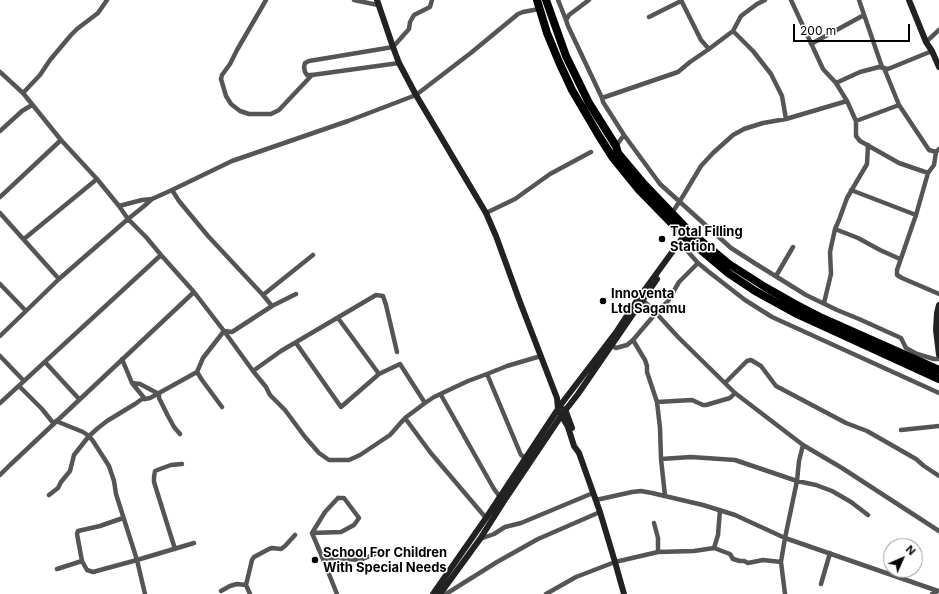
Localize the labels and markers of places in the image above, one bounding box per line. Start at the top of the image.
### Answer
place label: Total Filling Station [670,224,743,255]
marker: Total Filling Station [657,234,667,244]
place label: Innoventa Ltd Sagamu [611,286,686,317]
marker: Innoventa Ltd Sagamu [598,296,608,306]
place label: School For Children With Special Needs [323,545,447,576]
marker: School For Children With Special Needs [310,555,320,565]

